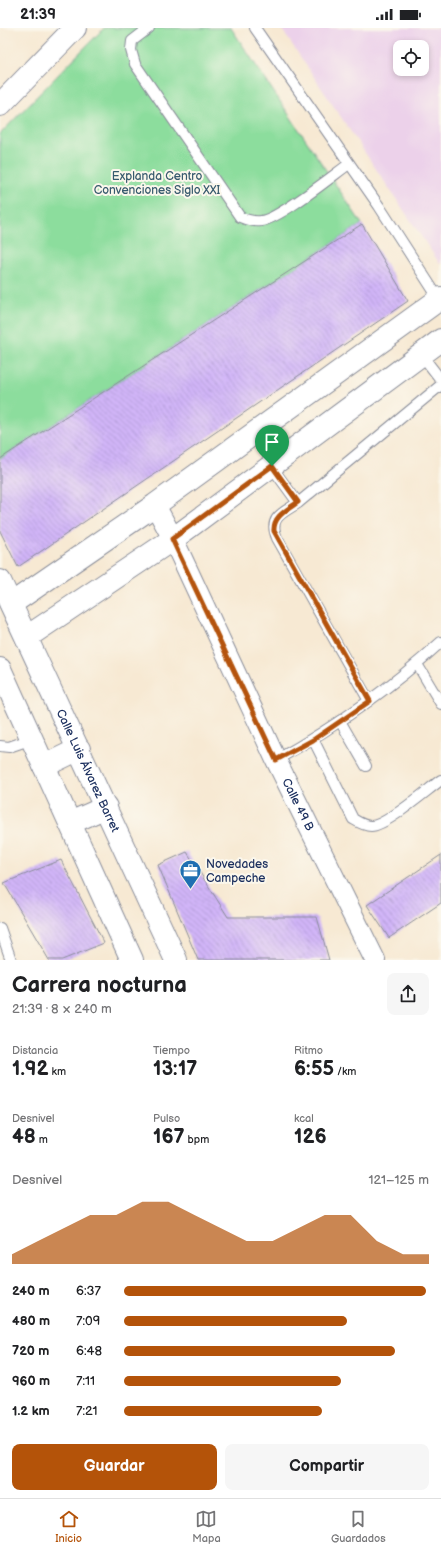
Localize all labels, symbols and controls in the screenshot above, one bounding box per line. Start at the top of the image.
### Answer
text: 21:39 [20,5,56,24]
map controls [393,40,429,76]
button: locate [393,40,429,76]
park label: Explanda Centro Convenciones Siglo XXI [94,169,221,198]
pin [255,425,289,466]
icon: arrive [261,431,283,453]
street label: Calle Luis Álvarez Barret [53,707,123,835]
street label: Calle 49 B [279,776,317,833]
place label: Novedades Campeche [206,857,268,886]
office icon: Novedades Campeche [177,858,203,891]
text: Carrera nocturna [12,972,187,999]
button: share [387,973,429,1015]
text: 21:39 · 8 × 240 m [12,1001,112,1017]
text: Distancia [12,1044,58,1057]
text: Tiempo [153,1044,190,1057]
text: Ritmo [294,1044,323,1057]
text: 1.92 [12,1057,49,1081]
text: 13:17 [153,1057,197,1081]
text: 6:55 [294,1057,334,1081]
text: km [49,1065,66,1078]
text: /km [334,1065,356,1078]
text: Desnivel [12,1112,54,1125]
text: Pulso [153,1112,180,1125]
text: kcal [294,1112,314,1125]
text: 48 [12,1125,36,1149]
text: 167 [153,1125,185,1149]
text: 126 [294,1125,327,1149]
text: m [36,1133,48,1146]
text: bpm [185,1133,209,1146]
text: Desnivel [12,1172,62,1188]
text: 121–125 m [368,1172,429,1188]
text: 240 m [12,1283,50,1299]
text: 6:37 [76,1283,101,1299]
text: 480 m [12,1313,50,1329]
text: 7:09 [76,1313,100,1329]
text: 720 m [12,1343,49,1359]
text: 6:48 [76,1343,102,1359]
text: 960 m [12,1373,50,1389]
text: 7:11 [76,1373,95,1389]
text: 1.2 km [12,1403,50,1419]
text: 7:21 [76,1403,98,1419]
button: Guardar [12,1444,217,1490]
button: Compartir [225,1444,429,1490]
tab: Inicio [55,1508,82,1545]
tab: Mapa [192,1508,221,1545]
tab: Guardados [331,1508,386,1545]

